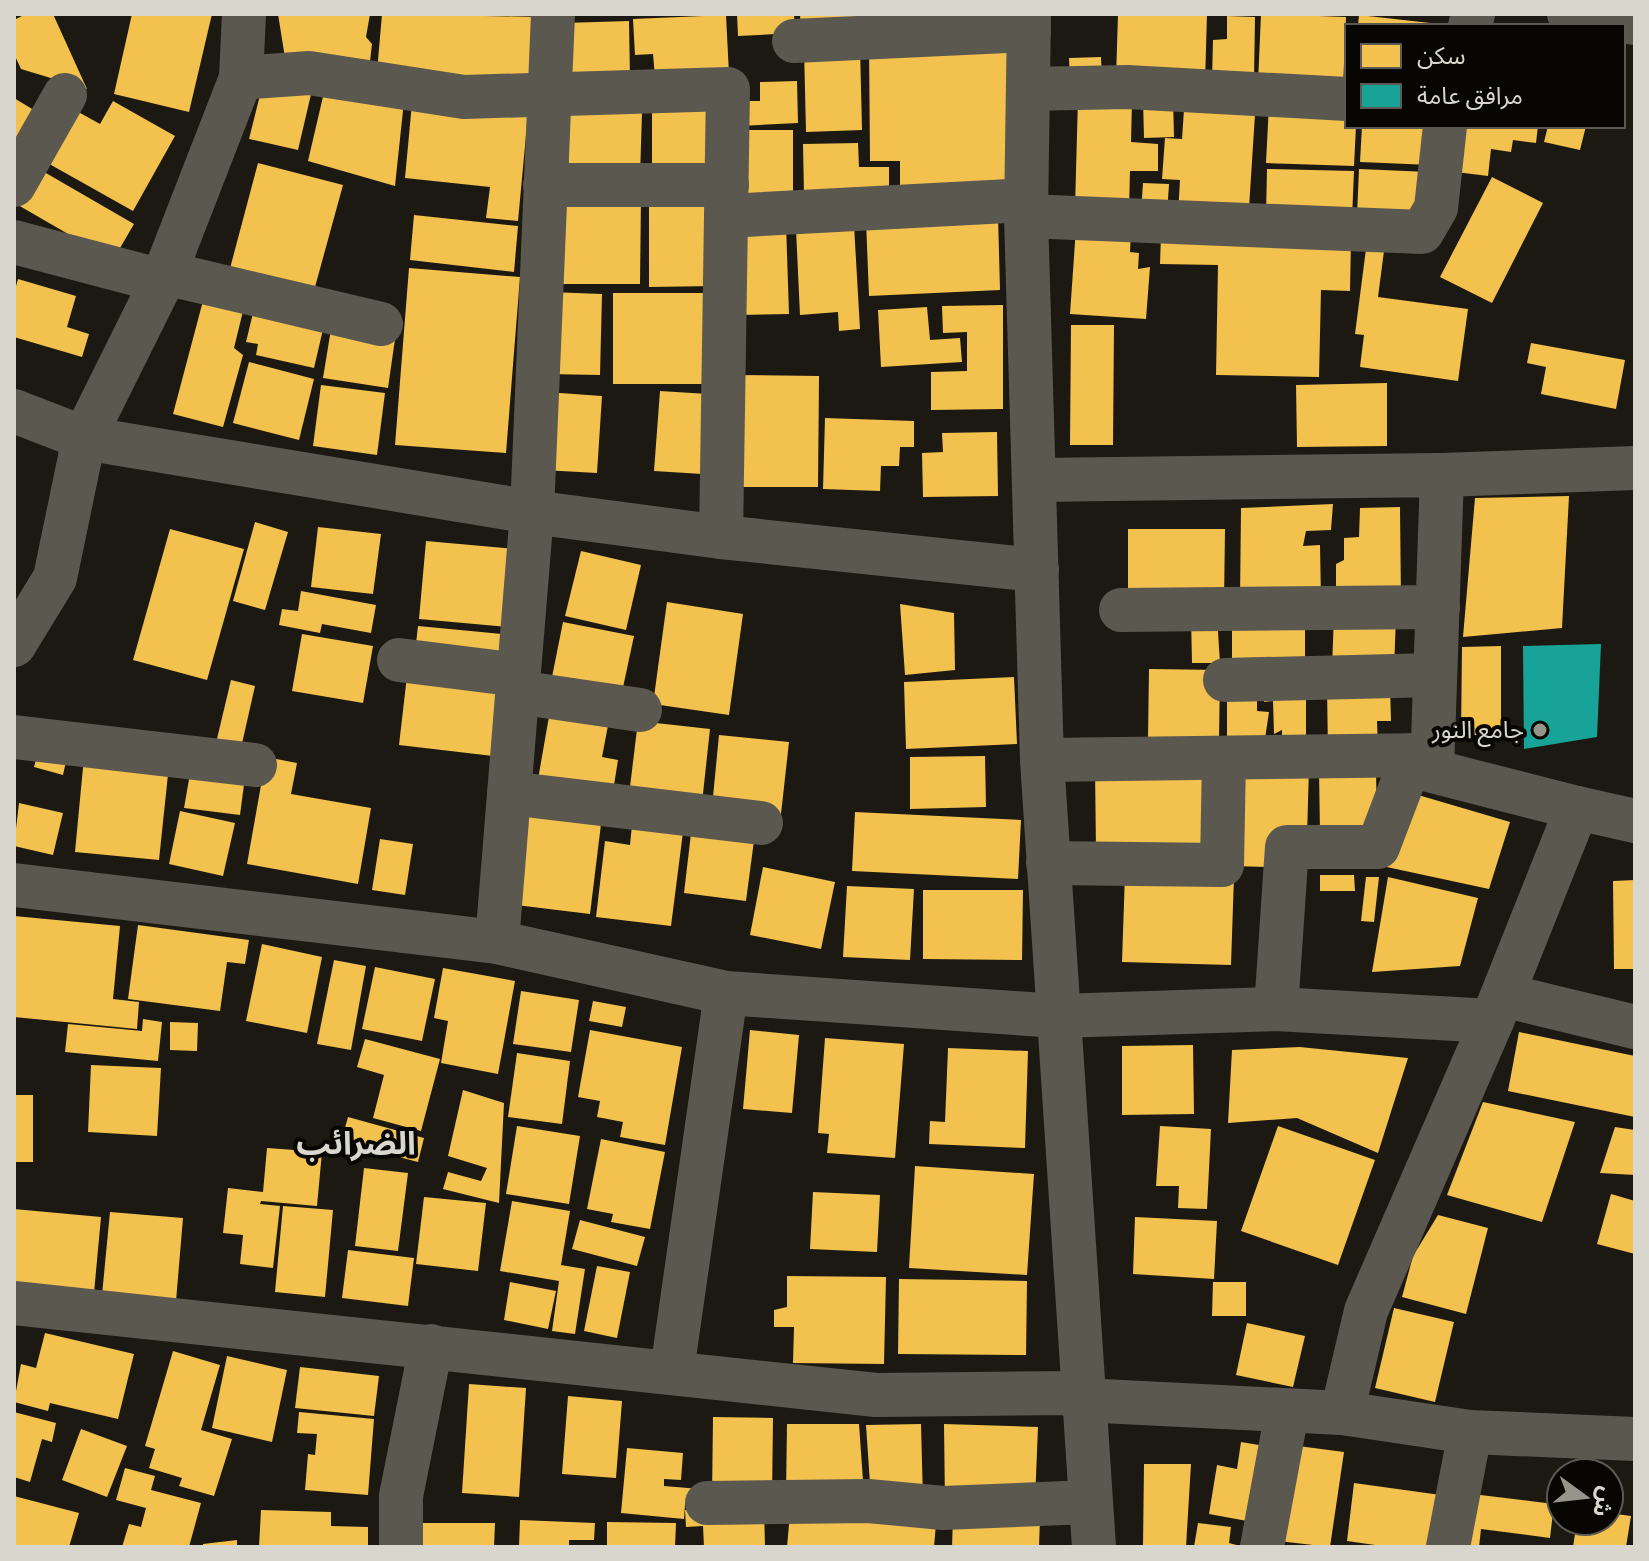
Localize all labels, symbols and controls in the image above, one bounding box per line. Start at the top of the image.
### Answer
legend [1345,24,1625,128]
text: سكن [1417,41,1466,71]
text: مرافق عامة [1417,81,1523,111]
place label: جامع النور [1431,715,1524,747]
marker: جامع النور [1531,721,1549,739]
district label: الضرائب [296,1124,416,1163]
north arrow [1545,1457,1625,1537]
text: ش [1587,1484,1621,1520]

